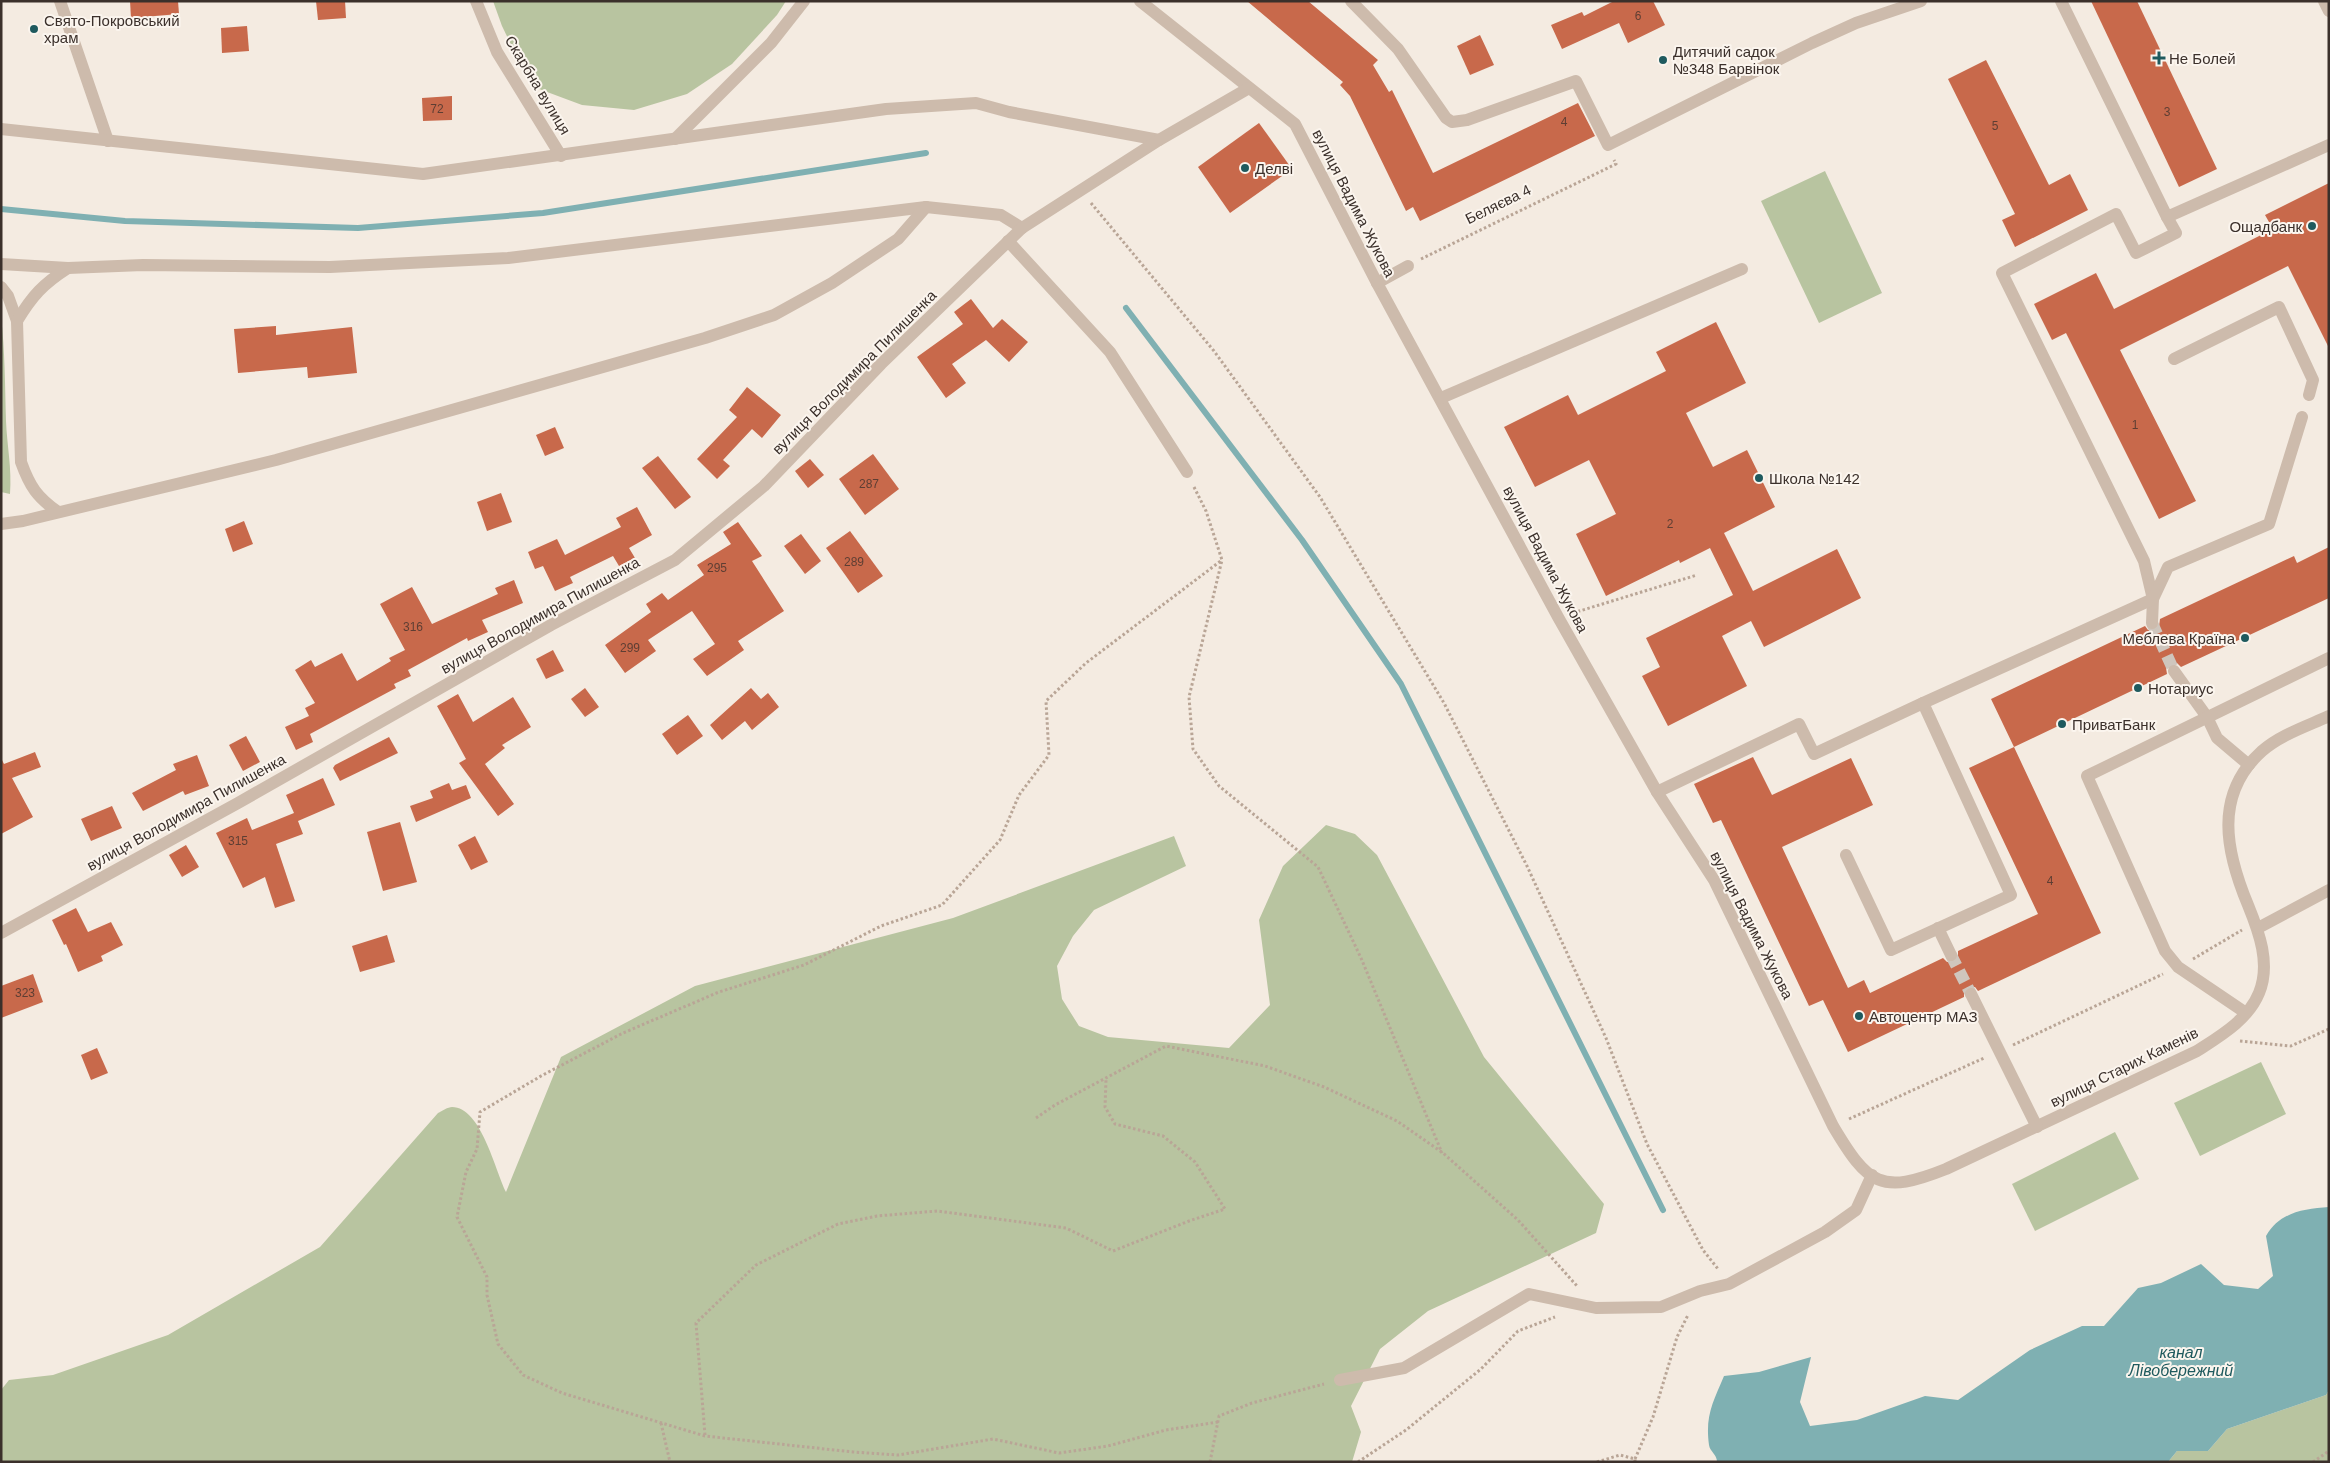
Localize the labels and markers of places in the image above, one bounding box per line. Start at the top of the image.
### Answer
place label: Свято-Покровський храм [44,12,180,46]
marker: Свято-Покровський храм [28,23,40,35]
place label: Дитячий садок №348 Барвінок [1673,43,1780,77]
place label: Не Болей [2169,50,2236,67]
marker: Не Болей [2153,52,2165,64]
marker: Дитячий садок №348 Барвінок [1657,54,1669,66]
place label: Делві [1255,160,1293,177]
marker: Делві [1239,162,1251,174]
place label: Ощадбанк [2229,218,2302,235]
marker: Ощадбанк [2306,220,2318,232]
place label: Школа №142 [1769,470,1860,487]
marker: Школа №142 [1753,472,1765,484]
place label: Меблева Країна [2123,630,2236,647]
marker: Меблева Країна [2239,632,2251,644]
place label: Нотариус [2148,680,2214,697]
marker: Нотариус [2132,682,2144,694]
place label: ПриватБанк [2072,716,2156,733]
marker: ПриватБанк [2056,718,2068,730]
place label: Автоцентр МАЗ [1869,1008,1978,1025]
marker: Автоцентр МАЗ [1853,1010,1865,1022]

